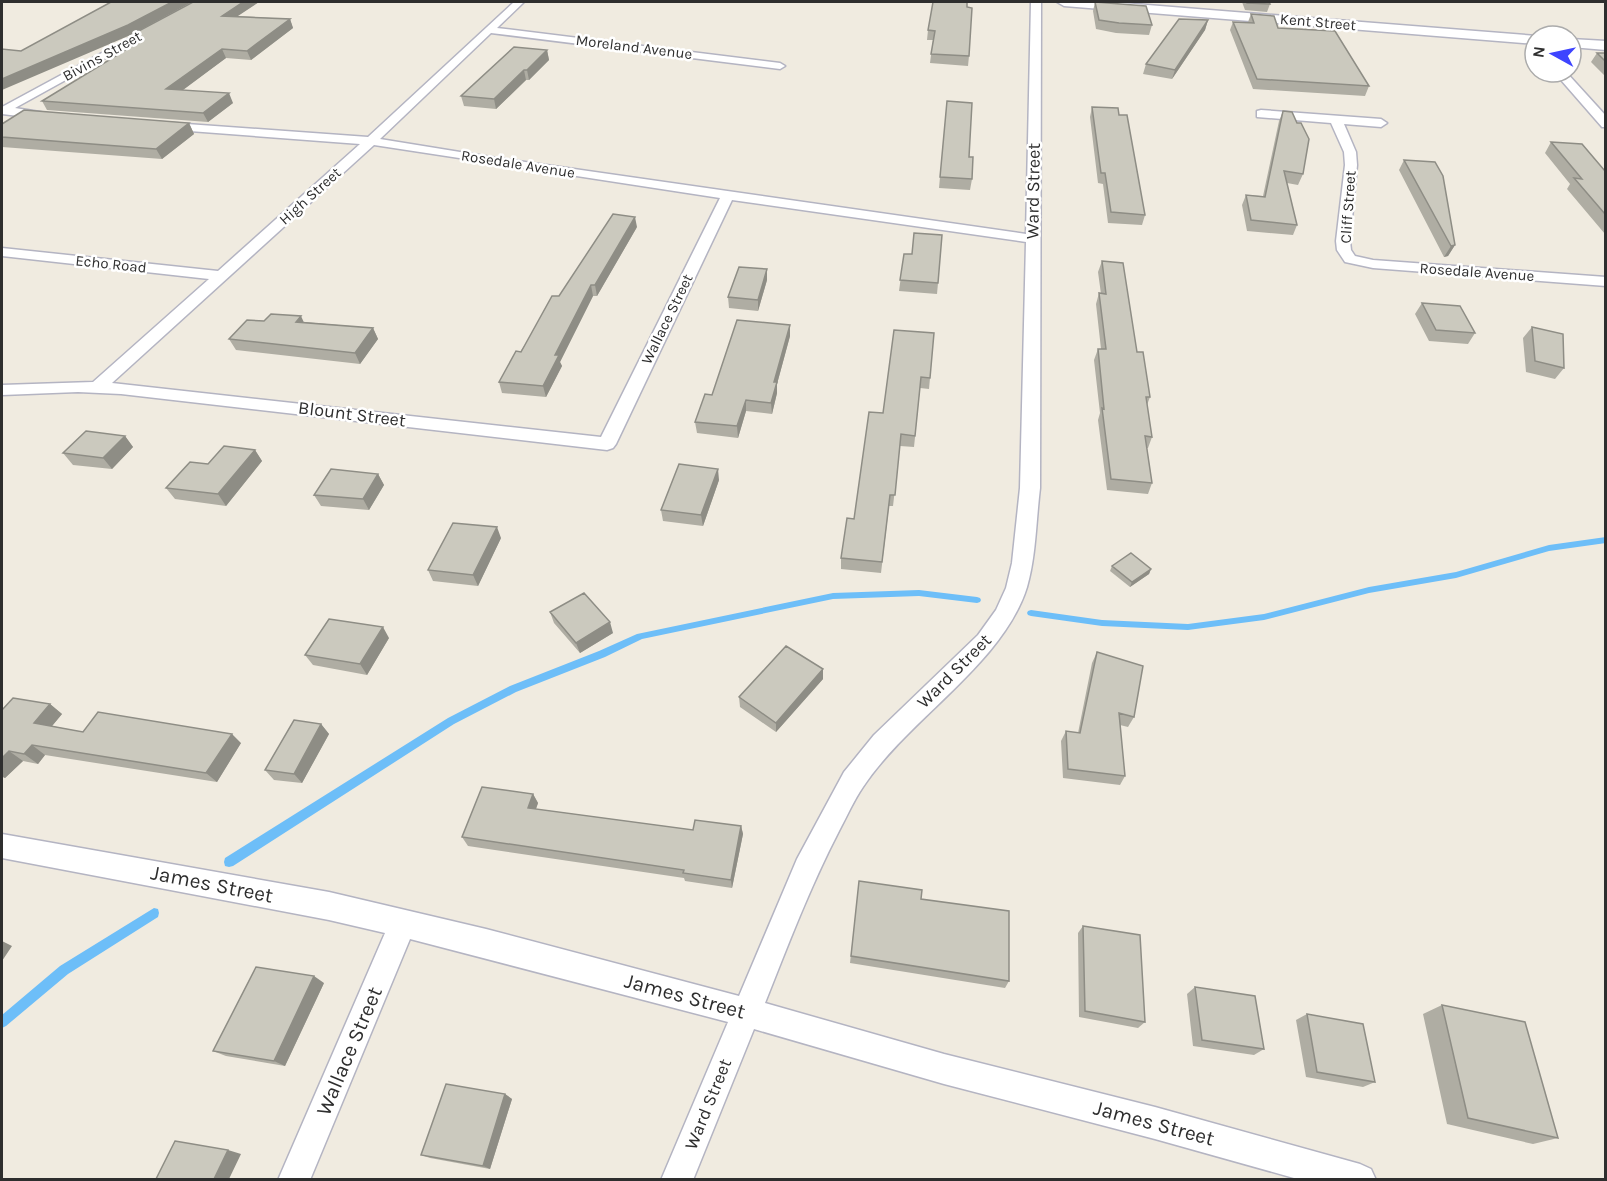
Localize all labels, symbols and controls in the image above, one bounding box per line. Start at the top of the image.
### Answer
street label: Kent Street [1279,10,1357,34]
north arrow [1523,24,1583,84]
street label: Bivins Street [59,27,145,85]
street label: Moreland Avenue [575,31,693,63]
text: N [1528,45,1549,59]
street label: Ward Street [1021,142,1045,239]
street label: Rosedale Avenue [460,146,576,182]
street label: High Street [275,163,345,228]
street label: Cliff Street [1336,170,1360,244]
street label: Echo Road [74,251,148,277]
street label: Rosedale Avenue [1419,259,1535,285]
street label: Wallace Street [637,271,697,367]
street label: Blount Street [297,396,407,432]
street label: Ward Street [912,629,996,713]
street label: James Street [149,860,275,908]
street label: James Street [622,968,748,1024]
street label: Wallace Street [311,983,387,1119]
street label: Ward Street [680,1055,736,1153]
street label: James Street [1091,1095,1217,1151]

